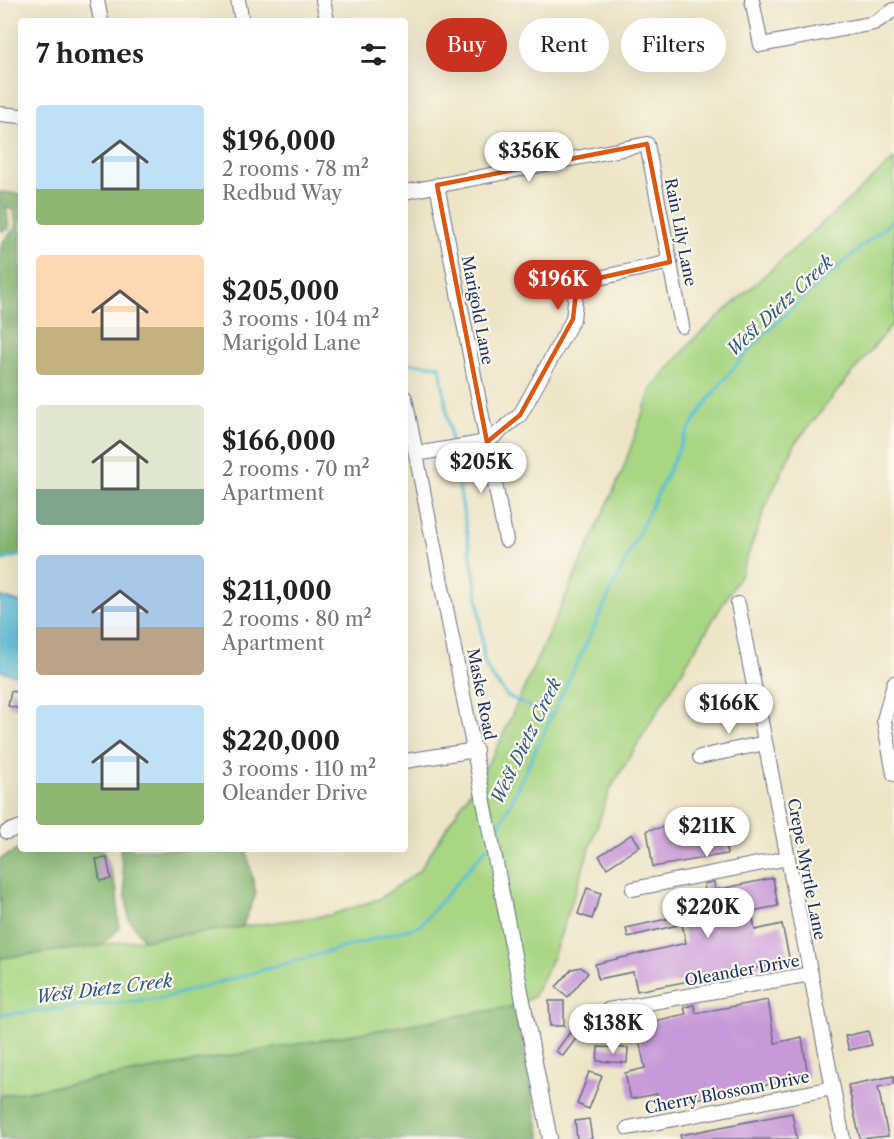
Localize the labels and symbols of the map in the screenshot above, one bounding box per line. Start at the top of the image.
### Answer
pin: $356K [487,132,571,183]
street label: Rain Lily Lane [661,176,701,288]
water label: West Dietz Creek [722,251,838,361]
street label: Marigold Lane [458,254,498,366]
pin: $196K [516,260,600,311]
pin: $205K [439,443,523,494]
street label: Maske Road [463,647,501,742]
water label: West Dietz Creek [486,674,566,808]
pin: $166K [687,684,771,735]
street label: Crepe Myrtle Lane [783,796,831,942]
pin: $211K [665,807,749,858]
pin: $220K [666,888,750,939]
street label: Oleander Drive [683,950,801,990]
water label: West Dietz Creek [34,970,174,1008]
pin: $138K [571,1004,655,1055]
street label: Cherry Blossom Drive [643,1066,811,1118]

